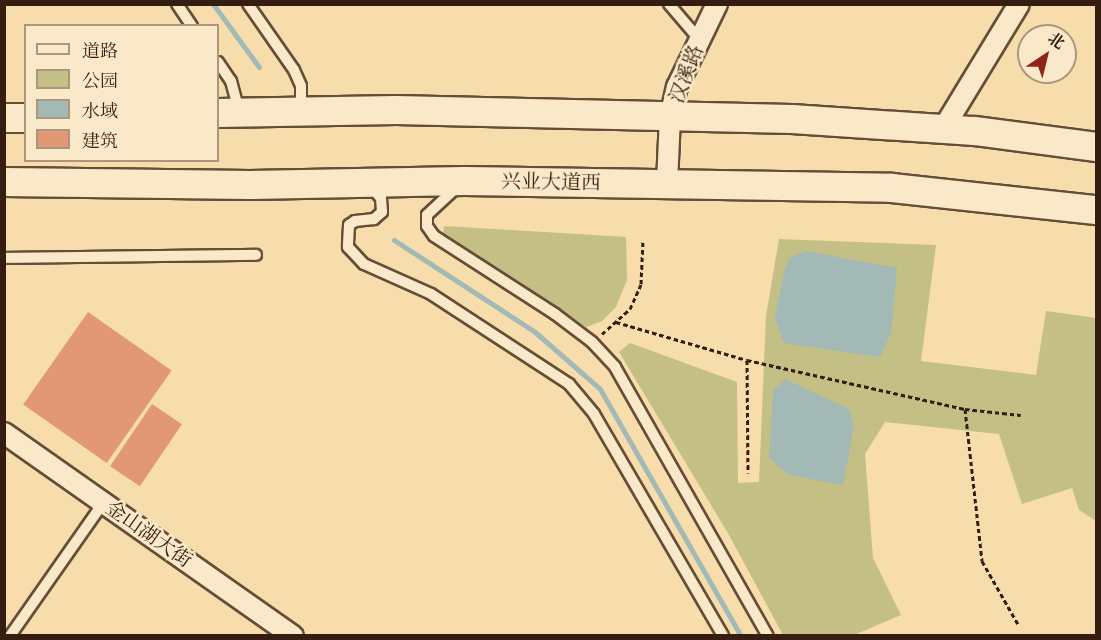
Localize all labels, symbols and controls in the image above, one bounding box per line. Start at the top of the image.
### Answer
legend [24,24,219,162]
north arrow [1017,24,1077,84]
text: 北 [1044,28,1068,54]
text: 道路 [82,40,118,63]
street label: 汉溪路 [664,42,708,106]
text: 公园 [82,70,118,93]
text: 水域 [82,100,118,123]
text: 建筑 [82,130,118,153]
street label: 兴业大道西 [501,169,601,195]
street label: 金山湖大街 [101,495,197,573]

